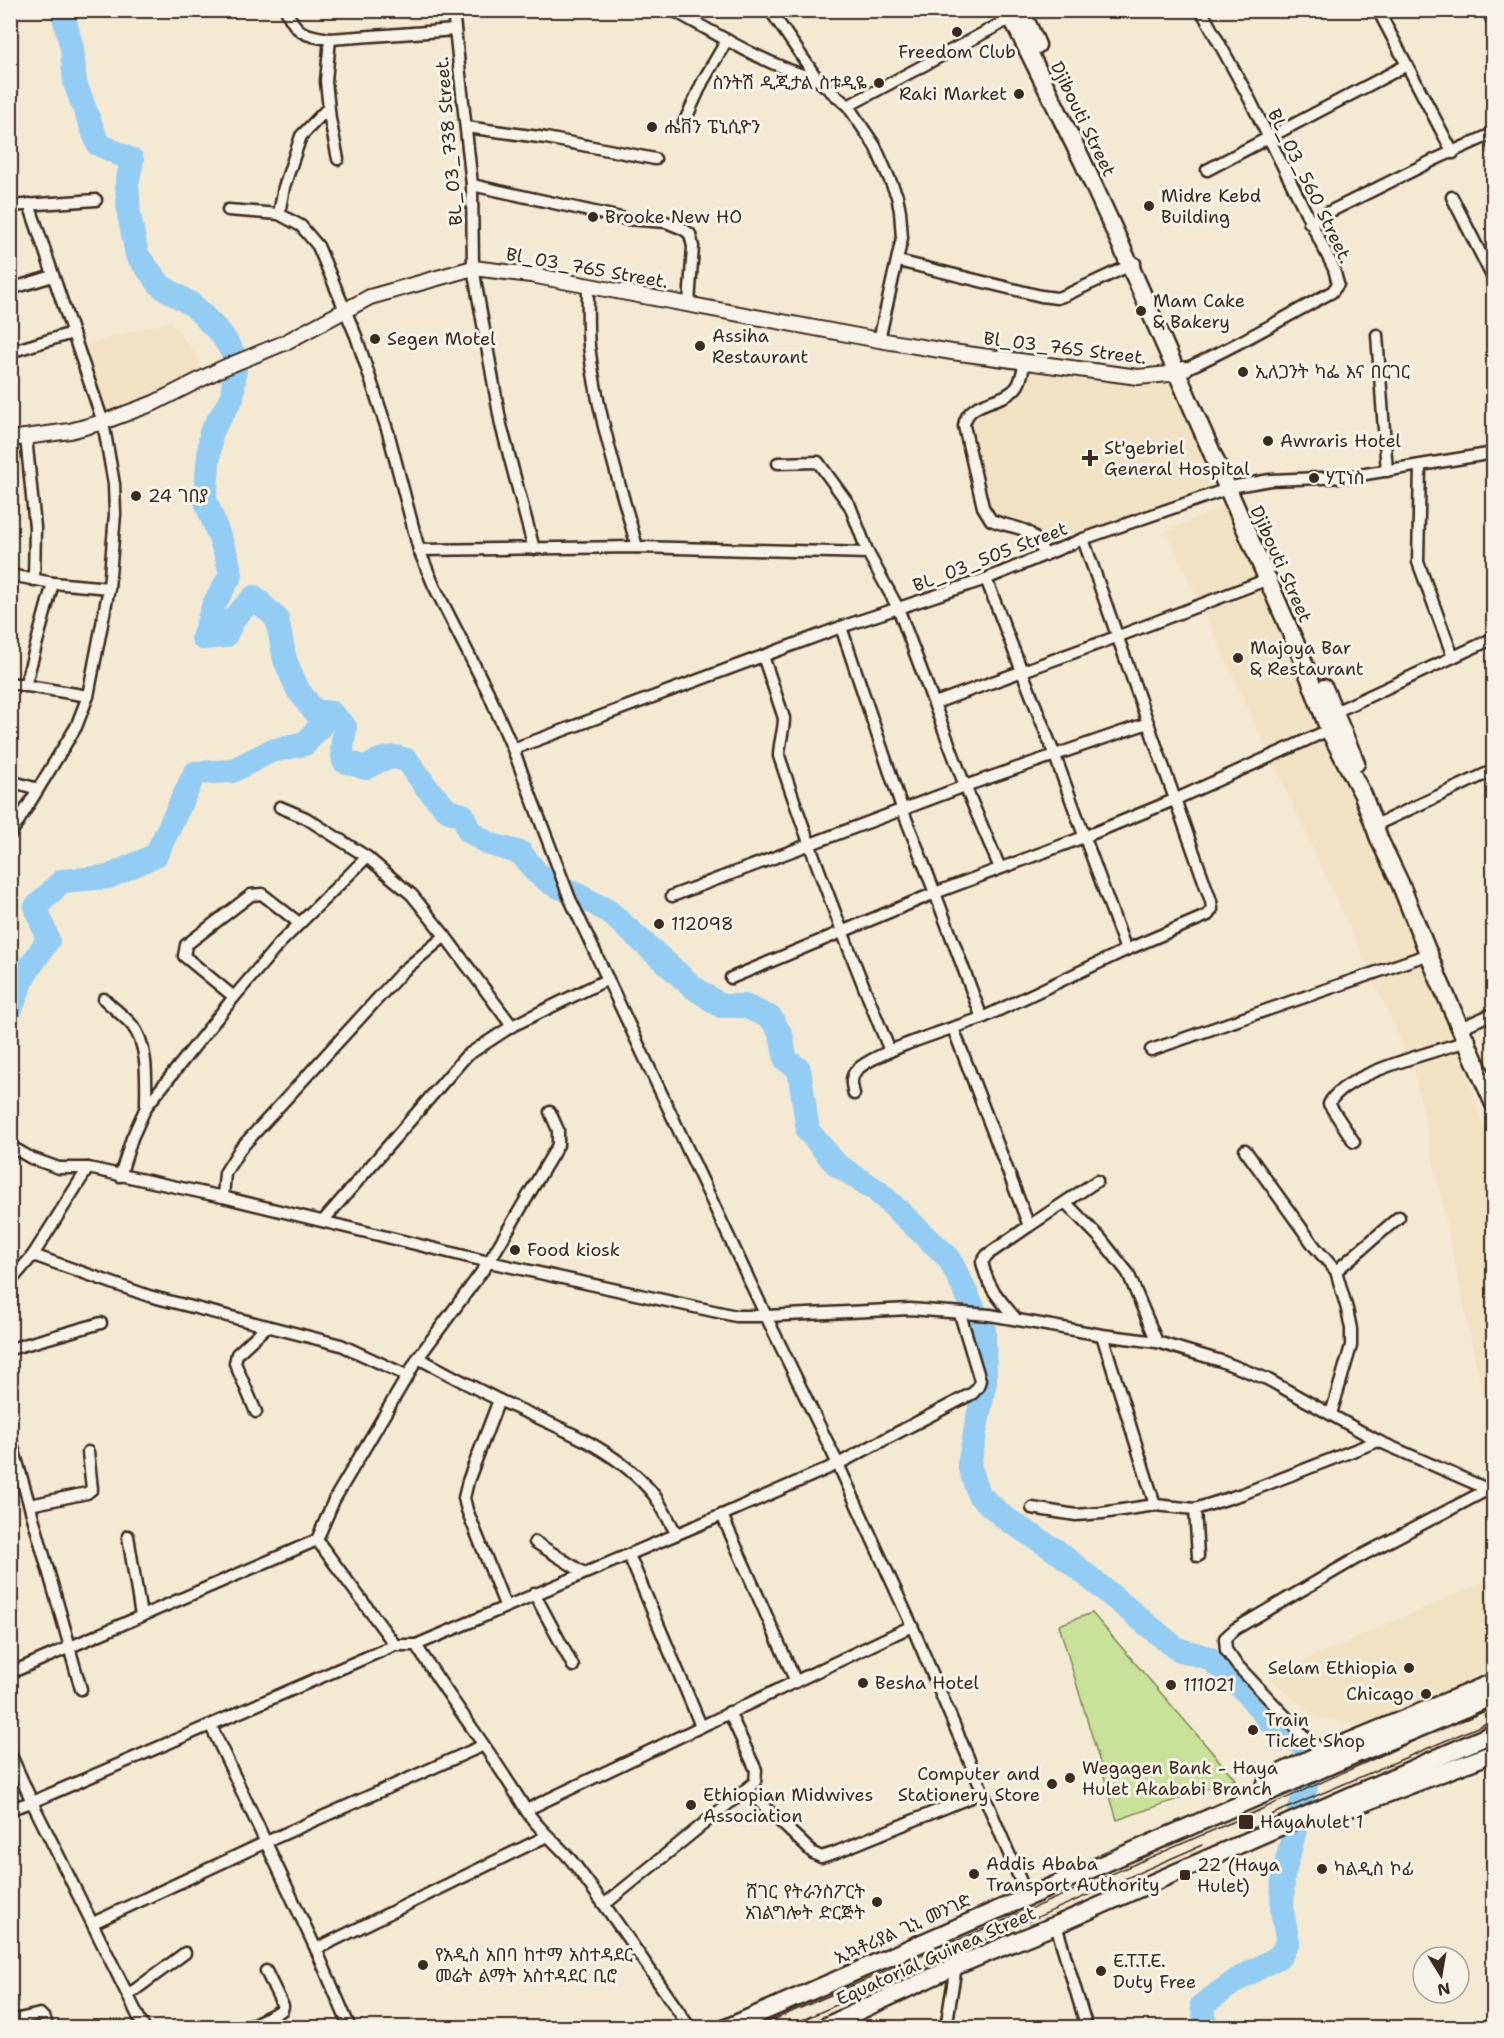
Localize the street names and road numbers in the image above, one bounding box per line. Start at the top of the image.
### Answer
street label: BL_03_738 Street. [430,56,468,226]
street label: Djibouti Street [1045,57,1121,181]
street label: BL_03_560 Street. [1262,105,1358,267]
street label: Bl_03_765 Street. [504,242,670,294]
street label: Bl_03_765 Street. [982,326,1148,370]
street label: Djibouti Street [1245,502,1317,626]
street label: BL_03_505 Street [909,516,1071,598]
street label: ኢኳቶሪያል ጊኒ መንገድ [831,1888,975,1970]
street label: Equatorial Guinea Street [832,1901,1040,2011]

